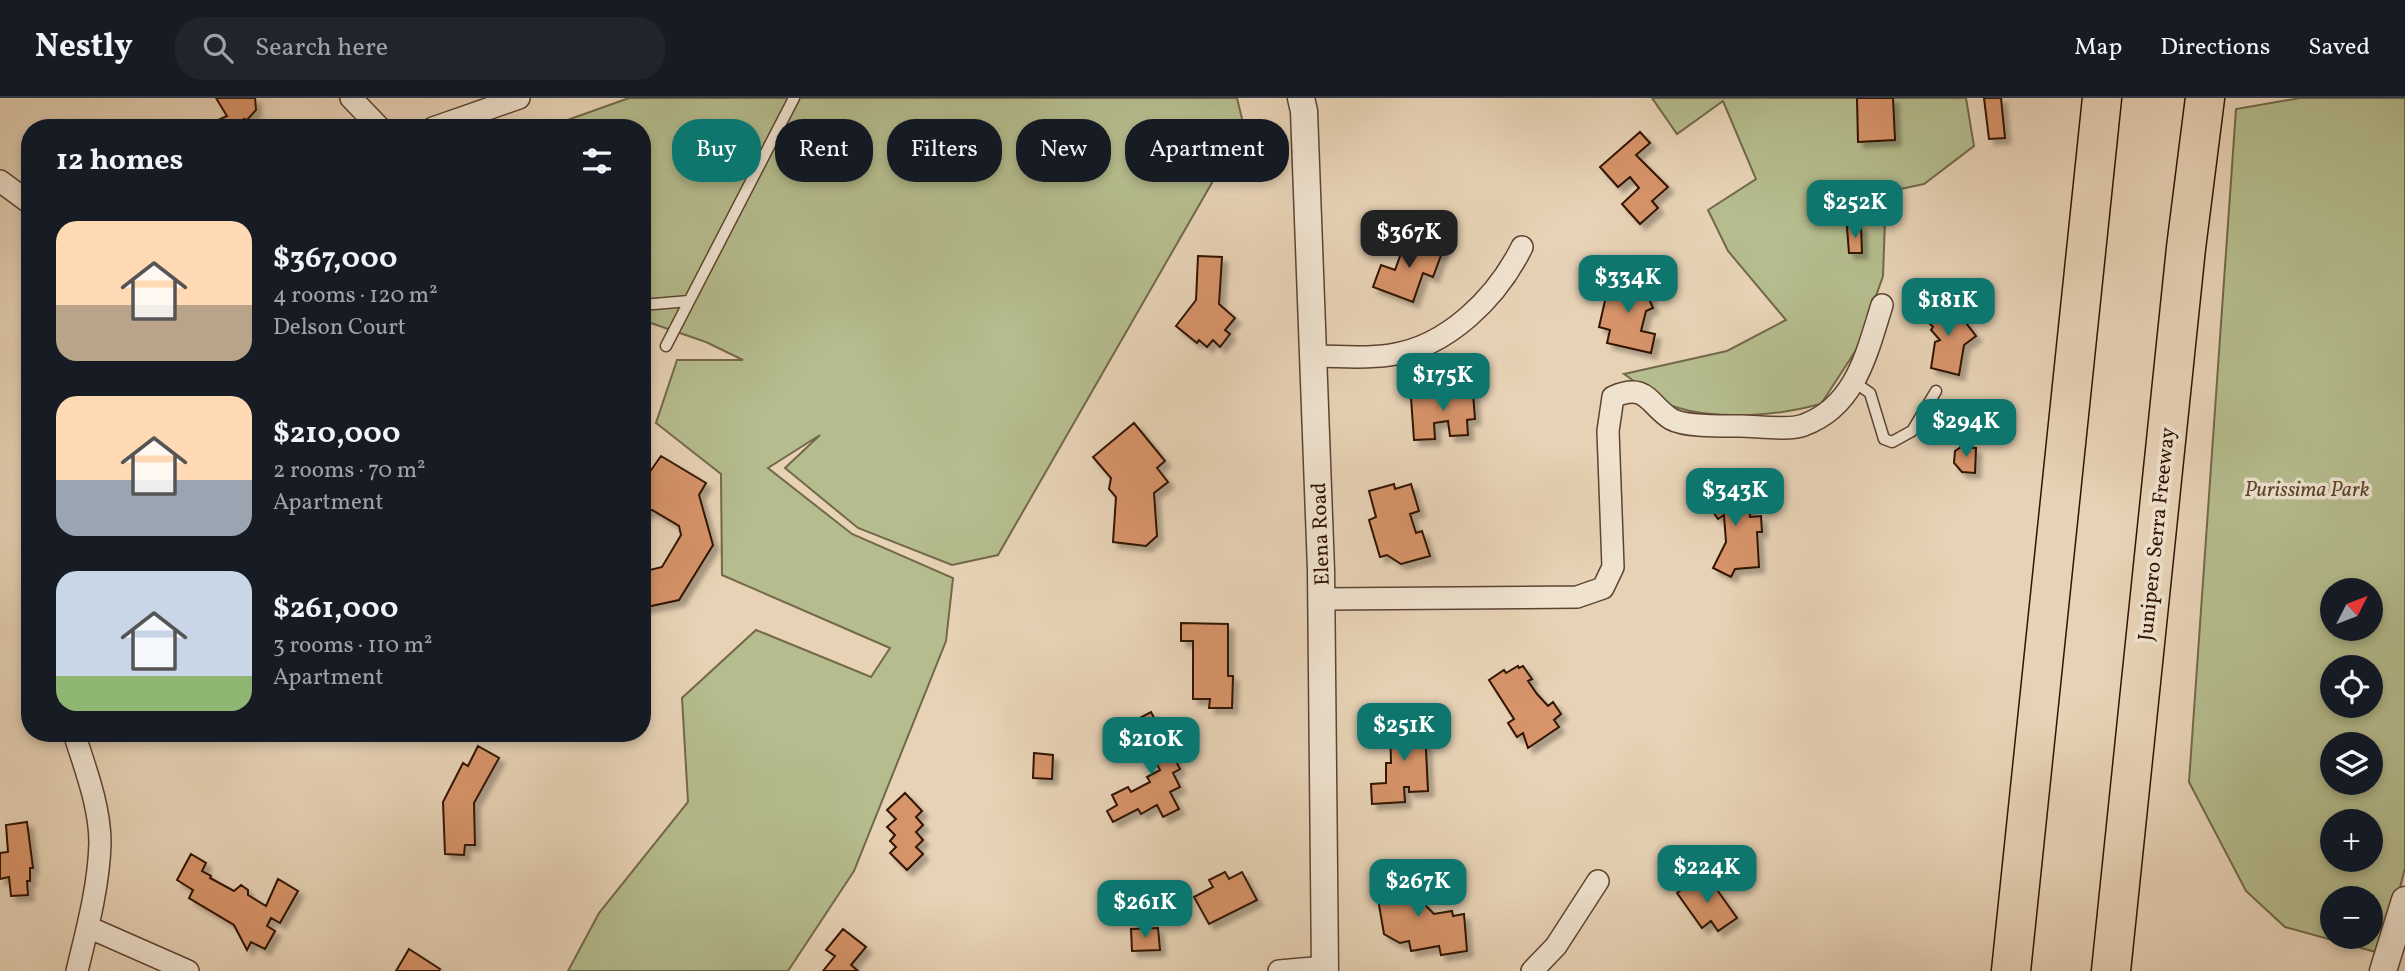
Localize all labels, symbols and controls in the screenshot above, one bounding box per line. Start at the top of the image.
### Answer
search box [175,17,665,80]
text: Nestly [35,25,133,71]
icon: search [199,29,237,67]
text: Search here [255,30,388,66]
text: Map [2074,31,2122,65]
text: Directions [2160,31,2270,65]
text: Saved [2308,31,2370,65]
chip: Buy [672,119,761,182]
chip: Rent [775,119,873,182]
chip: Filters [887,119,1002,182]
chip: New [1016,119,1111,182]
chip: Apartment [1125,119,1289,182]
text: 12 homes [56,140,183,182]
icon: filters [578,142,616,180]
pin: $252K [1806,180,1904,240]
text: $252K [1823,187,1887,219]
pin: $367K [1360,211,1458,270]
text: $367K [1377,217,1441,249]
text: $367,000 [273,238,398,280]
icon: home [112,249,196,333]
pin: $334K [1579,256,1677,315]
text: $334K [1595,262,1661,294]
pin: $181K [1899,278,1997,338]
text: 4 rooms · 120 m² [273,280,438,312]
text: $181K [1918,285,1978,317]
text: Delson Court [273,312,406,344]
pin: $175K [1394,354,1492,413]
text: $175K [1413,360,1473,392]
pin: $294K [1917,400,2015,459]
text: $294K [1932,406,2000,438]
text: $210,000 [273,413,401,455]
icon: home [112,424,196,508]
street label: Junipero Serra Freeway [2132,425,2183,642]
text: 2 rooms · 70 m² [273,455,426,487]
pin: $343K [1686,468,1784,528]
text: $343K [1702,475,1768,507]
park label: Purissima Park [2244,476,2370,505]
street label: Elena Road [1305,482,1338,586]
text: Apartment [273,487,384,519]
north arrow [2320,578,2384,640]
map controls [2320,578,2383,949]
text: $261,000 [273,588,399,630]
icon: home [112,599,196,683]
text: 3 rooms · 110 m² [273,630,433,662]
button: locate [2320,655,2383,718]
text: Apartment [273,662,384,694]
pin: $251K [1355,704,1453,763]
text: $251K [1373,710,1435,742]
pin: $210K [1102,718,1200,777]
text: $210K [1119,724,1183,756]
button: layers [2320,732,2383,795]
button: + [2320,809,2383,872]
pin: $224K [1658,846,1756,905]
text: $224K [1673,852,1741,884]
pin: $267K [1369,860,1467,919]
text: $267K [1385,866,1451,898]
pin: $261K [1096,880,1194,940]
button: − [2320,886,2383,949]
text: $261K [1113,887,1177,919]

